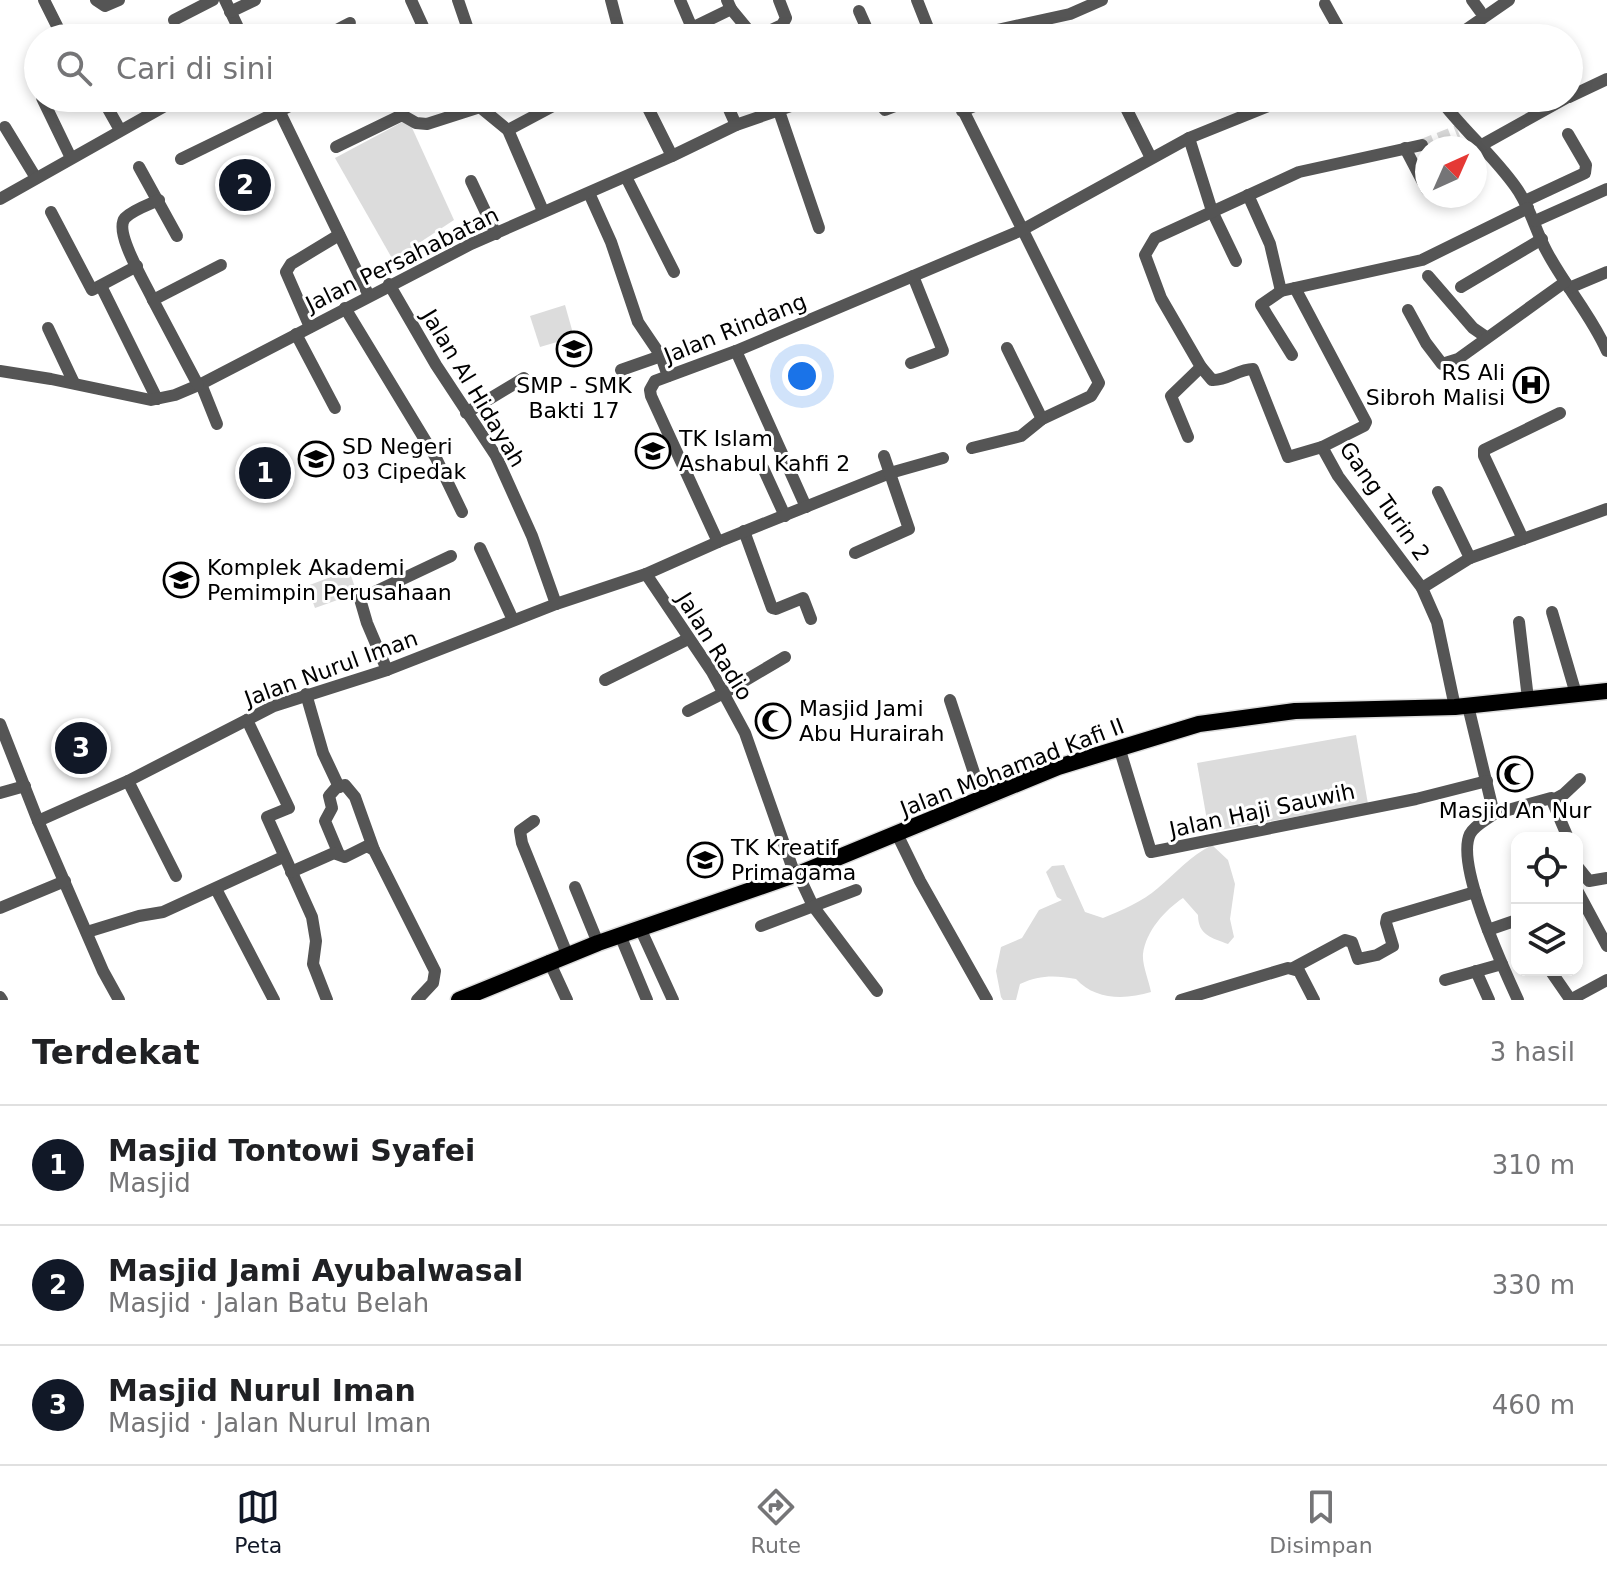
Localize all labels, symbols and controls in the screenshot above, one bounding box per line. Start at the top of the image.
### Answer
search box [24,24,1583,112]
icon: search [52,46,96,90]
text: Cari di sini [116,51,274,86]
north arrow [1415,136,1487,208]
pin: 2 [219,155,271,215]
street label: Jalan Persahabatan [300,202,503,318]
street label: Jalan Rindang [659,289,810,369]
street label: Jalan Al Hidayah [416,303,530,471]
school or university icon: SMP - SMK Bakti 17 [555,330,593,368]
your location [782,356,822,396]
place label: RS Ali Sibroh Malisi [1366,360,1505,410]
hospital icon: RS Ali Sibroh Malisi [1512,366,1550,404]
place label: SMP - SMK Bakti 17 [516,373,632,423]
place label: TK Islam Ashabul Kahfi 2 [678,426,850,476]
school or university icon: TK Islam Ashabul Kahfi 2 [634,432,672,470]
place label: SD Negeri 03 Cipedak [342,434,466,484]
street label: Gang Turin 2 [1334,437,1435,566]
school or university icon: SD Negeri 03 Cipedak [297,440,335,478]
pin: 1 [239,443,291,503]
place label: Komplek Akademi Pemimpin Perusahaan [207,555,452,605]
school or university icon: Komplek Akademi Pemimpin Perusahaan [162,561,200,599]
street label: Jalan Radio [671,586,758,705]
street label: Jalan Nurul Iman [239,626,421,712]
place label: Masjid Jami Abu Hurairah [799,696,945,746]
mosque icon: Masjid Jami Abu Hurairah [754,702,792,740]
street label: Jalan Mohamad Kafi II [895,713,1128,822]
pin: 3 [55,718,107,778]
mosque icon: Masjid An Nur [1496,755,1534,793]
street label: Jalan Haji Sauwih [1165,779,1357,843]
place label: Masjid An Nur [1439,798,1592,823]
map controls [1511,832,1583,976]
button: locate [1511,832,1583,904]
place label: TK Kreatif Primagama [730,835,856,885]
school or university icon: TK Kreatif Primagama [686,841,724,879]
button: layers [1511,904,1583,976]
text: Terdekat [32,1032,200,1072]
text: 3 hasil [1490,1037,1575,1067]
text: Masjid Tontowi Syafei [108,1133,475,1168]
text: 1 [49,1150,67,1180]
text: 310 m [1492,1150,1575,1180]
text: Masjid [108,1168,191,1198]
text: Masjid Jami Ayubalwasal [108,1253,523,1288]
text: 2 [49,1270,67,1300]
text: 330 m [1492,1270,1575,1300]
text: Masjid · Jalan Batu Belah [108,1288,429,1318]
text: Masjid Nurul Iman [108,1373,416,1408]
text: 3 [49,1390,67,1420]
text: 460 m [1492,1390,1575,1420]
text: Masjid · Jalan Nurul Iman [108,1408,431,1438]
tab: Peta [234,1485,282,1558]
tab: Rute [751,1485,801,1558]
tab: Disimpan [1269,1485,1373,1558]

